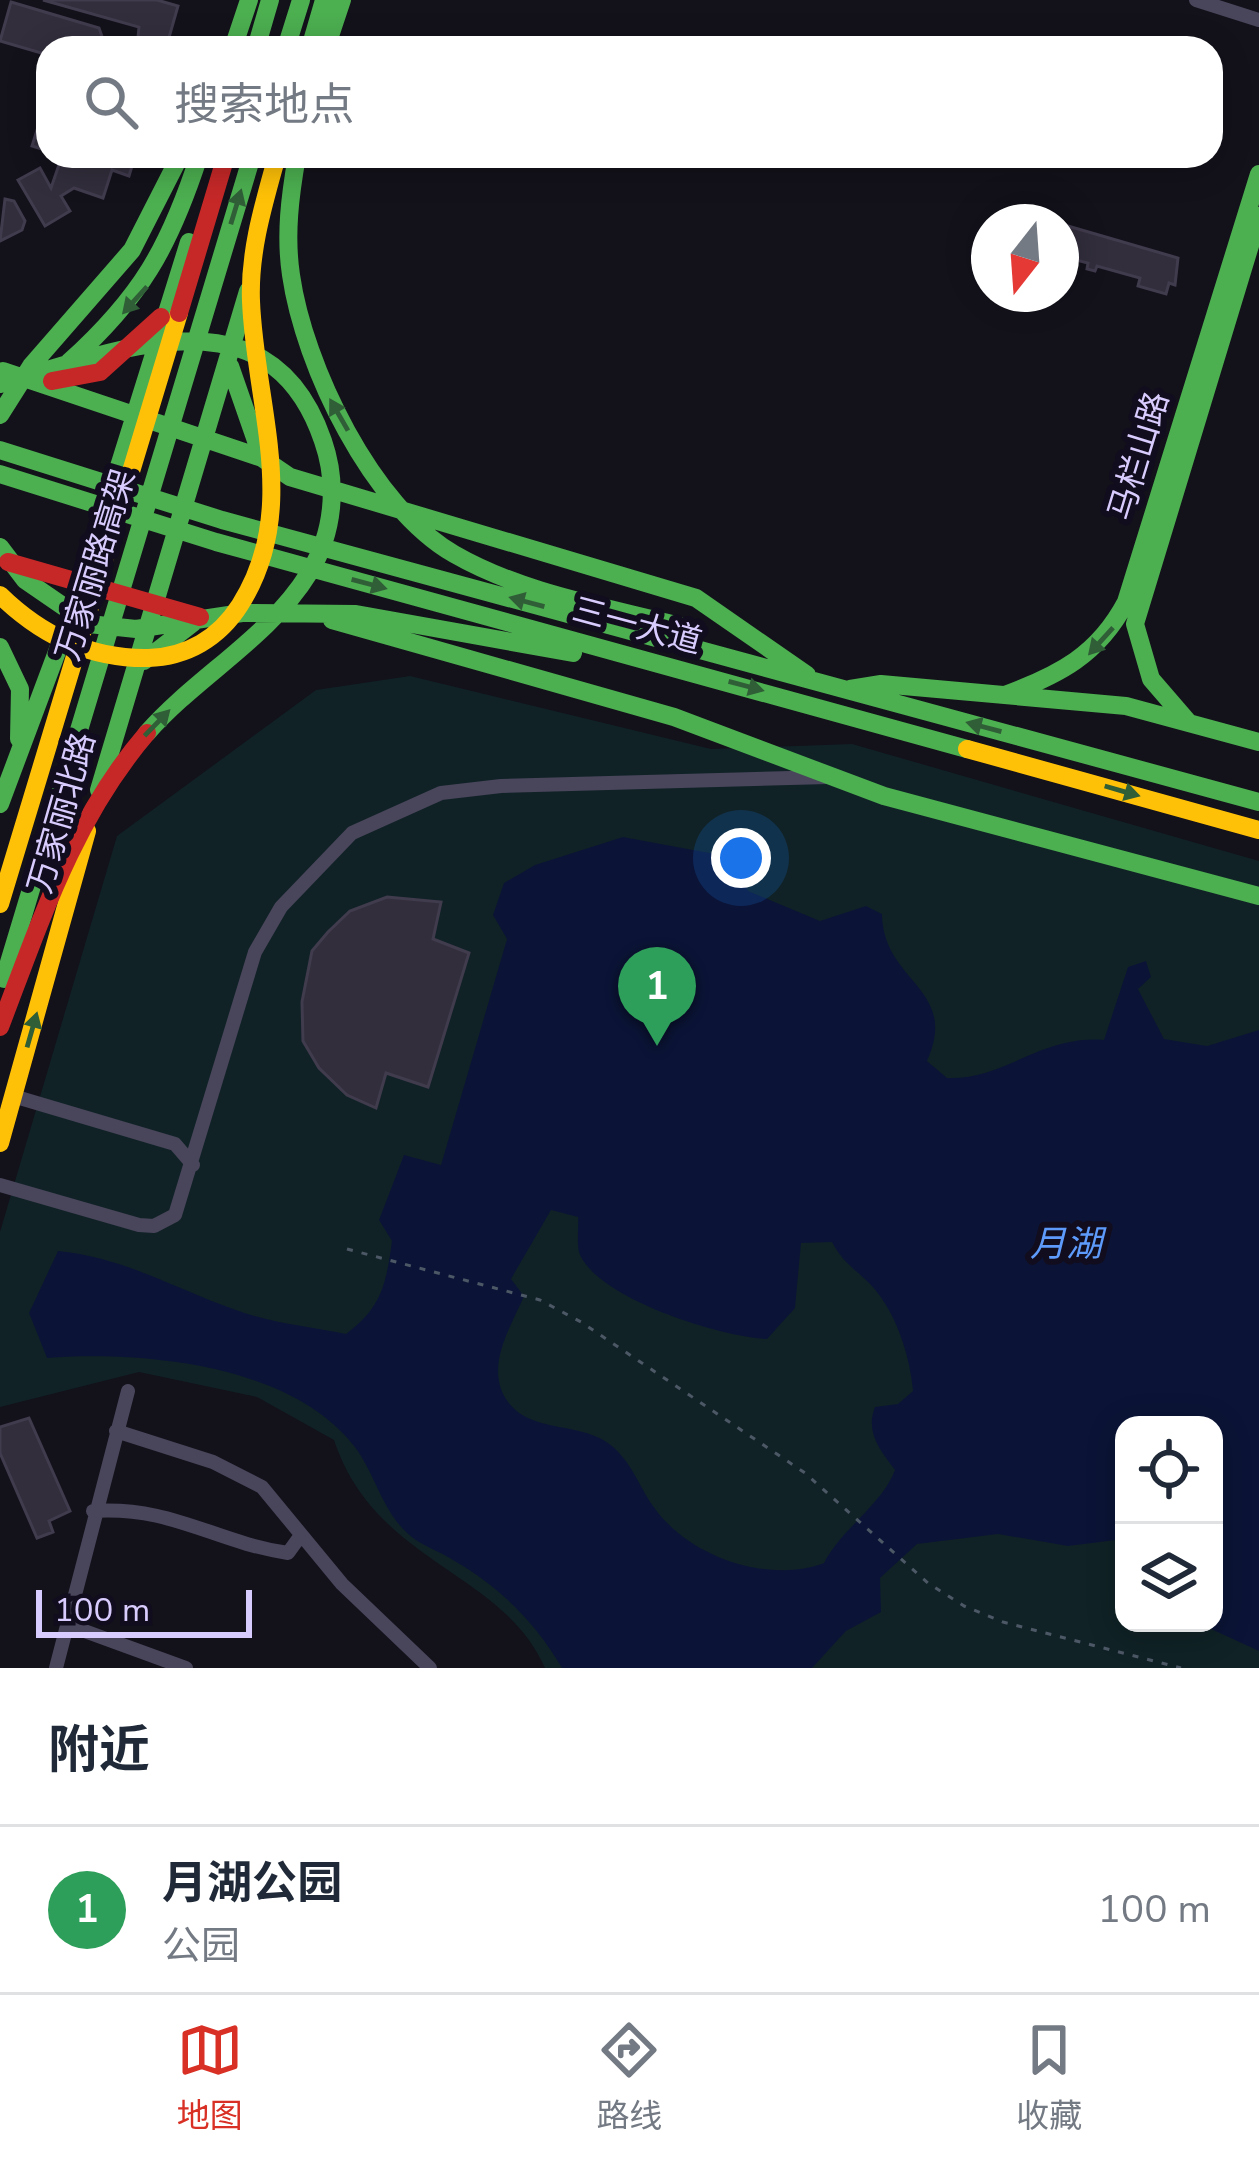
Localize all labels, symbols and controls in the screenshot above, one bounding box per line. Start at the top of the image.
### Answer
search box [36,36,1223,168]
icon: search [78,69,144,135]
text: 搜索地点 [174,75,354,136]
one-way arrow [228,189,247,225]
north arrow [971,204,1079,312]
one-way arrow [122,285,149,314]
street label: 马栏山路 [1098,386,1180,526]
one-way arrow [330,398,351,432]
street label: 万家丽路高架 [46,464,146,666]
one-way arrow [351,576,388,595]
street label: 三一大道 [567,587,707,665]
one-way arrow [508,592,545,611]
one-way arrow [1088,626,1115,656]
one-way arrow [727,678,764,697]
one-way arrow [142,708,170,737]
one-way arrow [965,717,1002,736]
street label: 万家丽北路 [18,727,106,899]
one-way arrow [1103,782,1140,801]
your location [711,828,771,888]
pin: 1 [618,947,696,1046]
one-way arrow [23,1011,42,1048]
water label: 月湖 [1030,1220,1107,1269]
map controls [1115,1416,1223,1632]
button: locate [1115,1416,1223,1524]
button: layers [1115,1524,1223,1632]
scale bar [36,1584,252,1637]
text: 100 m [54,1588,150,1633]
text: 附近 [48,1715,150,1785]
text: 月湖公园 [162,1853,342,1914]
text: 1 [75,1883,99,1936]
text: 100 m [1097,1883,1211,1936]
text: 公园 [162,1920,240,1973]
tab: 地图 [177,2017,243,2139]
tab: 路线 [596,2017,662,2139]
tab: 收藏 [1016,2017,1082,2139]

